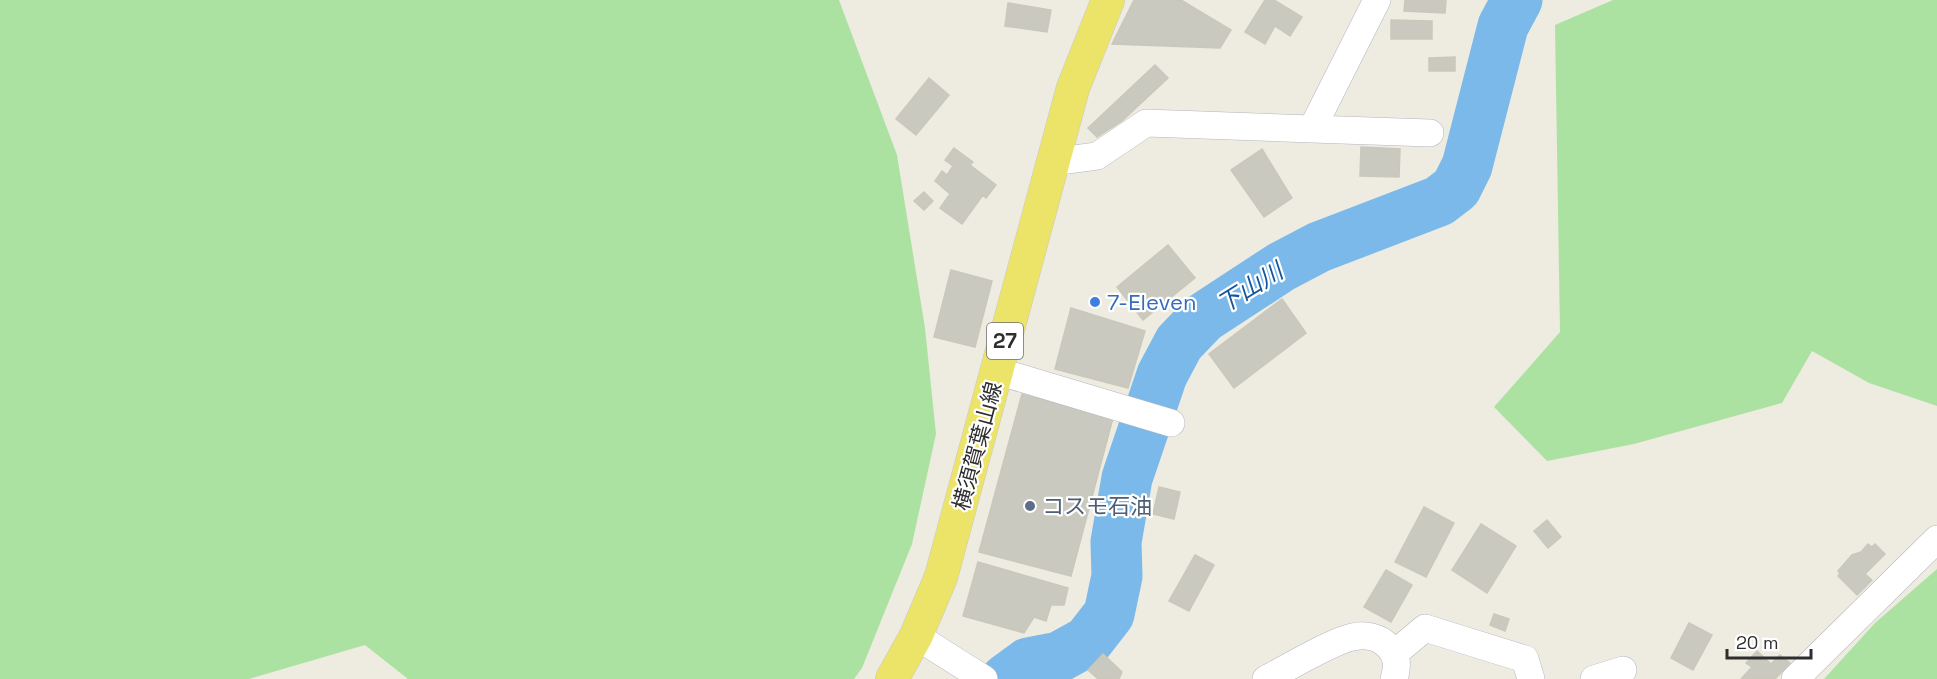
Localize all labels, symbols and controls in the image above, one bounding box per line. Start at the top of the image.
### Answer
water label: 下山川 [1211,254,1291,320]
place label: 7-Eleven [1107,288,1196,316]
marker: 7-Eleven [1088,295,1102,309]
road number: 27 [987,323,1023,359]
street label: 横須賀葉山線 [946,379,1008,513]
place label: コスモ石油 [1042,492,1152,520]
marker: コスモ石油 [1023,499,1037,513]
scale bar [1727,622,1811,660]
text: 20 m [1736,631,1779,654]

